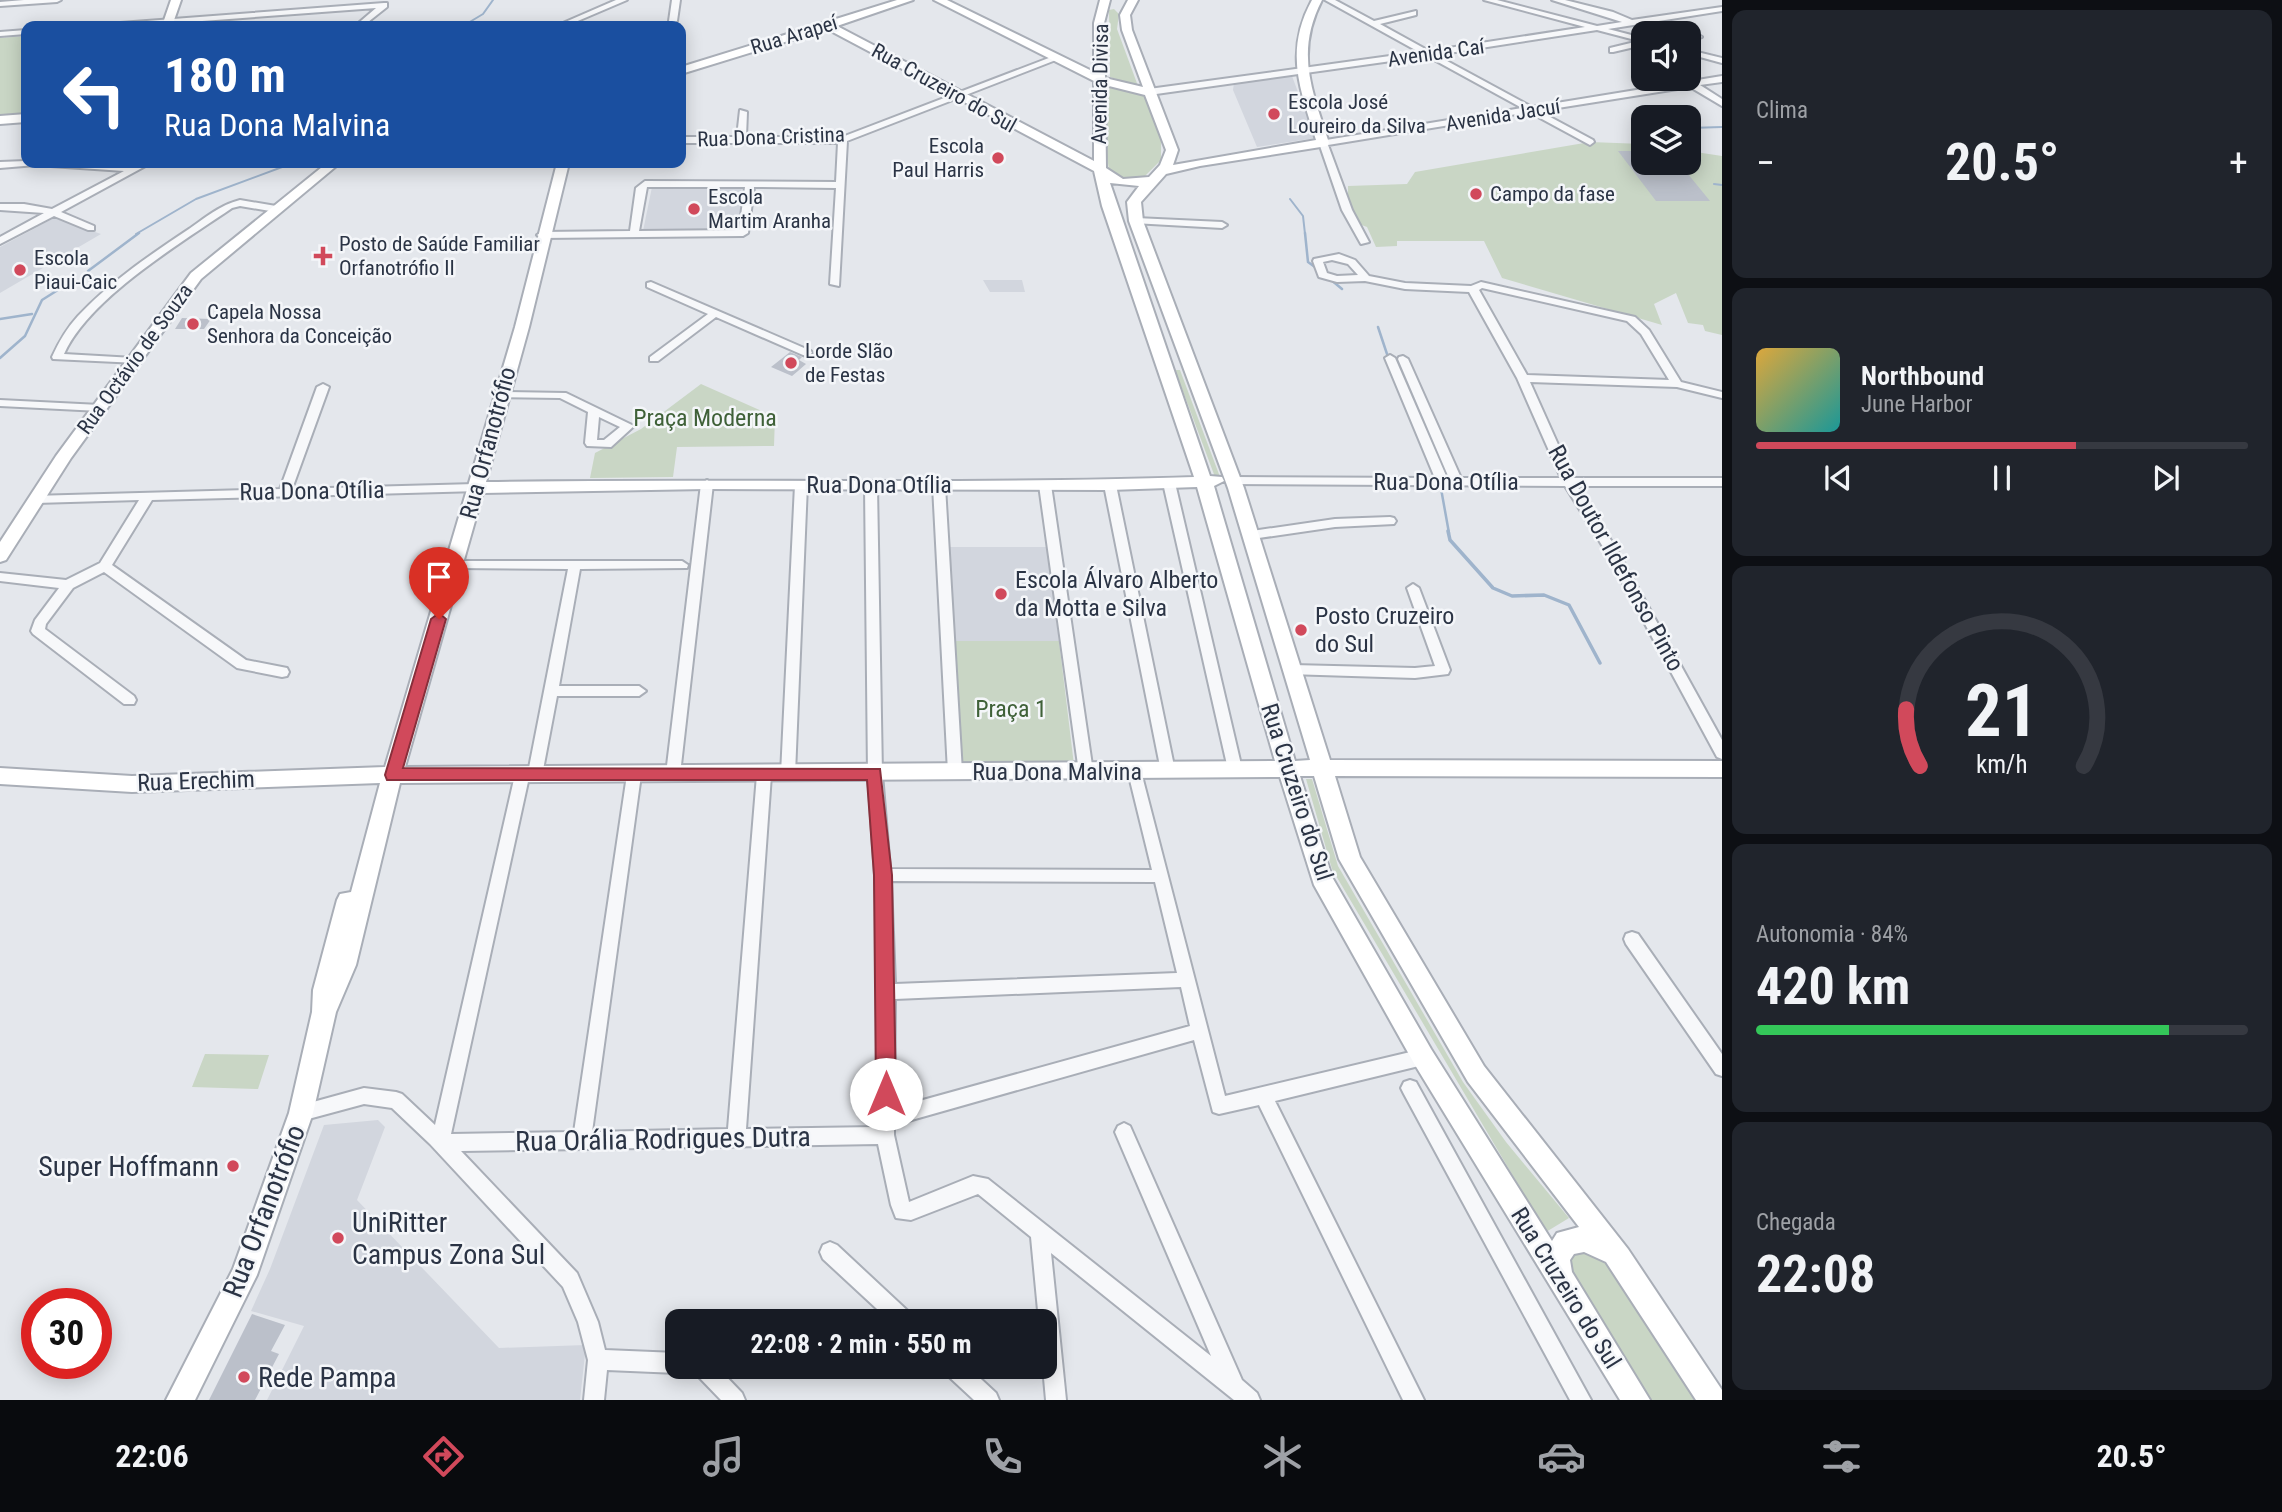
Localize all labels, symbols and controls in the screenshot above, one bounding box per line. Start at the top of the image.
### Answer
street label: Rua Arapeí [748,10,841,60]
map controls [1631,21,1701,175]
button: sound [1631,21,1701,91]
street label: Avenida Divisa [1087,23,1113,145]
street label: Avenida Caí [1386,34,1487,72]
street label: Rua Cruzeiro do Sul [868,38,1020,138]
text: 180 m [164,47,286,104]
icon: left [49,49,140,140]
place label: Escola José Loureiro da Silva [1288,90,1426,138]
street label: Avenida Jacuí [1444,94,1563,136]
text: Clima [1756,97,1808,124]
button: layers [1631,105,1701,175]
text: Rua Dona Malvina [164,106,390,144]
marker: Escola José Loureiro da Silva [1266,106,1282,122]
street label: Rua Dona Cristina [697,122,845,152]
text: 20.5° [1945,132,2059,193]
place label: Escola Paul Harris [892,134,984,182]
text: − [1756,141,1775,185]
text: + [2229,141,2248,185]
marker: Escola Paul Harris [990,150,1006,166]
place label: Campo da fase [1490,182,1615,206]
place label: Escola Martim Aranha [708,185,831,233]
marker: Campo da fase [1468,186,1484,202]
marker: Escola Martim Aranha [686,201,702,217]
place label: Posto de Saúde Familiar Orfanotrófio II [339,232,540,280]
place label: Escola Piaui-Caic [34,246,117,294]
marker: Posto de Saúde Familiar Orfanotrófio II [313,246,333,266]
marker: Escola Piaui-Caic [12,262,28,278]
street label: Rua Octávio de Souza [72,279,198,439]
place label: Capela Nossa Senhora da Conceição [207,300,392,348]
marker: Capela Nossa Senhora da Conceição [185,316,201,332]
place label: Lorde Slão de Festas [805,339,893,387]
marker: Lorde Slão de Festas [783,355,799,371]
text: Northbound [1861,361,1984,391]
street label: Rua Orfanotrófio [454,364,522,522]
text: June Harbor [1861,391,1973,418]
park label: Praça Moderna [633,404,777,432]
street label: Rua Doutor Ildefonso Pinto [1542,440,1690,676]
icon: previous [1819,459,1857,497]
icon: pause [1983,459,2021,497]
icon: next [2147,459,2185,497]
street label: Rua Dona Otília [1373,468,1519,496]
street label: Rua Dona Otília [806,471,952,499]
street label: Rua Dona Otília [239,476,385,506]
pin [409,547,469,619]
icon: arrive [420,558,458,596]
place label: Escola Álvaro Alberto da Motta e Silva [1015,566,1218,622]
marker: Escola Álvaro Alberto da Motta e Silva [993,586,1009,602]
place label: Posto Cruzeiro do Sul [1315,602,1454,658]
marker: Posto Cruzeiro do Sul [1293,622,1309,638]
text: 21 [1965,668,2039,754]
park label: Praça 1 [975,695,1047,723]
street label: Rua Cruzeiro do Sul [1255,700,1339,884]
text: km/h [1976,750,2028,779]
street label: Rua Dona Malvina [972,758,1142,786]
street label: Rua Erechim [137,765,255,797]
text: Autonomia · 84% [1756,921,1908,948]
text: 420 km [1756,956,1910,1017]
position arrow [849,1057,923,1131]
street label: Rua Orfanotrófio [216,1120,312,1302]
street label: Rua Orália Rodrigues Dutra [515,1120,811,1158]
place label: Super Hoffmann [38,1150,219,1183]
marker: Super Hoffmann [225,1158,241,1174]
street label: Rua Cruzeiro do Sul [1505,1202,1627,1374]
place label: UniRitter Campus Zona Sul [352,1206,545,1271]
text: Chegada [1756,1209,1836,1236]
marker: UniRitter Campus Zona Sul [330,1230,346,1246]
text: 22:08 [1756,1244,1875,1305]
speed limit sign: 30 [21,1288,112,1379]
text: 22:08 · 2 min · 550 m [751,1329,971,1359]
place label: Rede Pampa [258,1361,397,1394]
marker: Rede Pampa [236,1369,252,1385]
icon: directions [419,1432,468,1481]
icon: music [699,1432,748,1481]
icon: phone [978,1432,1027,1481]
icon: climate [1258,1432,1307,1481]
icon: car [1537,1432,1586,1481]
icon: filters [1817,1432,1866,1481]
text: 22:06 [115,1437,189,1475]
text: 20.5° [2096,1437,2167,1475]

